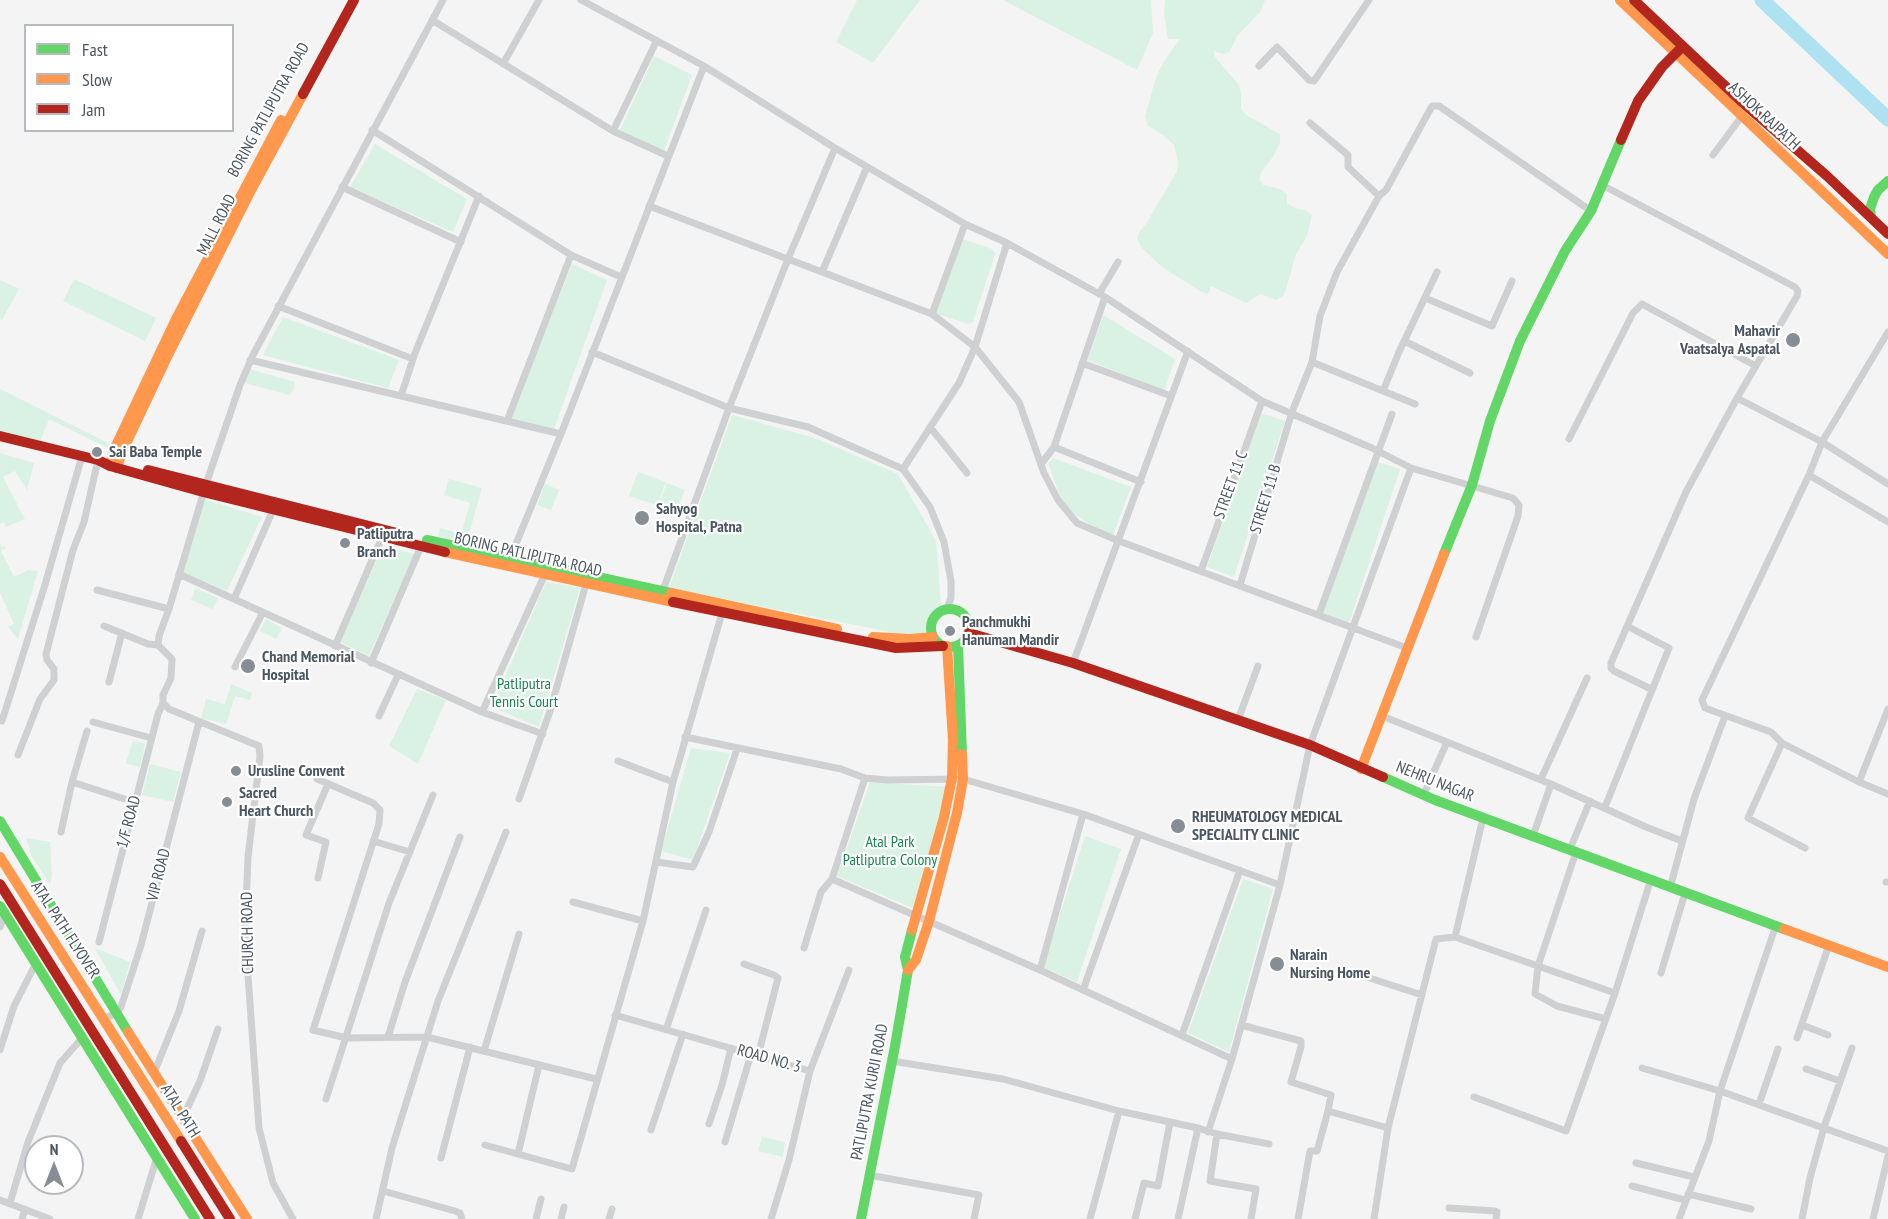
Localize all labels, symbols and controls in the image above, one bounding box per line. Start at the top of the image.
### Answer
legend [24,24,234,132]
text: Fast [82,38,108,61]
street label: BORING PATLIPUTRA ROAD [224,39,314,181]
text: Slow [82,68,112,91]
street label: ASHOK RAJPATH [1724,78,1804,154]
text: Jam [82,98,105,121]
street label: MALL ROAD [193,191,241,259]
place label: Mahavir Vaatsalya Aspatal [1680,321,1780,359]
marker: Mahavir Vaatsalya Aspatal [1784,331,1802,349]
place label: Sai Baba Temple [109,442,202,462]
marker: Sai Baba Temple [90,445,104,459]
street label: STREET 11 C [1210,448,1252,522]
street label: STREET 11 B [1246,462,1286,536]
place label: Sahyog Hospital, Patna [656,499,742,537]
marker: Sahyog Hospital, Patna [633,509,651,527]
place label: Patliputra Branch [357,524,413,562]
street label: BORING PATLIPUTRA ROAD [452,529,604,581]
marker: Patliputra Branch [338,536,352,550]
place label: Panchmukhi Hanuman Mandir [962,612,1059,650]
marker: Panchmukhi Hanuman Mandir [943,624,957,638]
place label: Chand Memorial Hospital [262,647,355,685]
marker: Chand Memorial Hospital [239,657,257,675]
park label: Patliputra Tennis Court [490,674,558,712]
street label: NEHRU NAGAR [1393,758,1477,806]
place label: Urusline Convent [248,761,345,781]
marker: Urusline Convent [229,764,243,778]
place label: Sacred Heart Church [239,783,313,821]
street label: 1/F ROAD [113,794,145,850]
marker: Sacred Heart Church [220,795,234,809]
place label: RHEUMATOLOGY MEDICAL SPECIALITY CLINIC [1192,807,1342,845]
marker: RHEUMATOLOGY MEDICAL SPECIALITY CLINIC [1169,817,1187,835]
park label: Atal Park Patliputra Colony [843,832,937,870]
street label: VIP ROAD [143,847,175,903]
street label: ATAL PATH FLYOVER [27,878,103,982]
street label: CHURCH ROAD [238,892,258,974]
place label: Narain Nursing Home [1290,945,1370,983]
marker: Narain Nursing Home [1268,955,1286,973]
street label: PATLIPUTRA KURJI ROAD [847,1022,893,1162]
street label: ROAD NO. 3 [735,1041,803,1077]
street label: ATAL PATH [156,1081,204,1141]
north arrow [24,1135,84,1195]
text: N [50,1139,58,1159]

